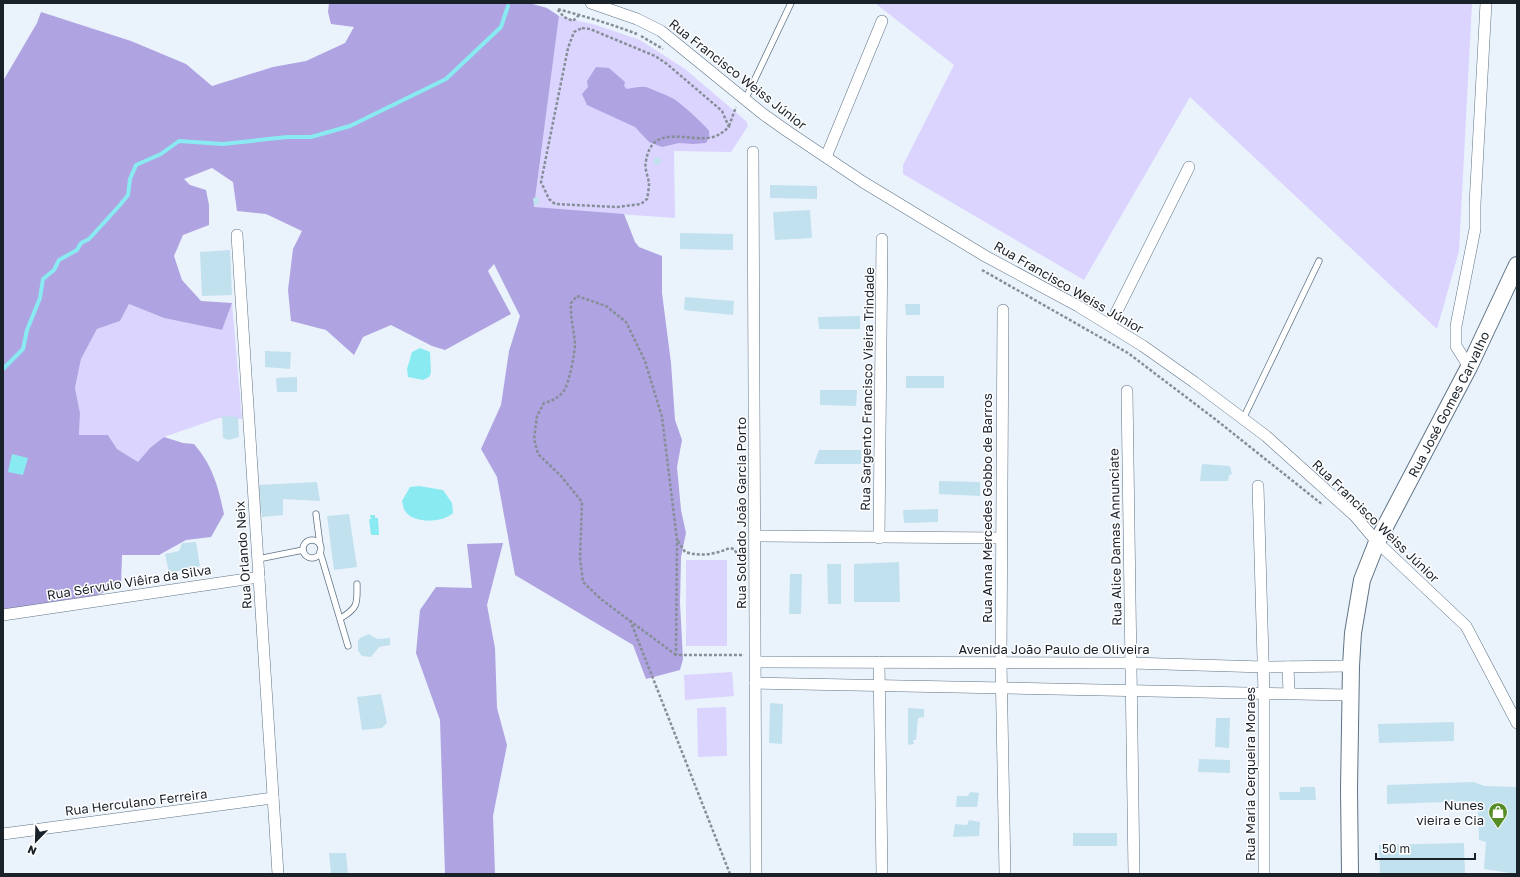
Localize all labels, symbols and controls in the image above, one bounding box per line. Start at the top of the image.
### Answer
street label: Rua Francisco Weiss Júnior [666,15,810,133]
street label: Rua Francisco Weiss Júnior [991,238,1147,336]
street label: Rua Sargento Francisco Vieira Trindade [857,267,877,511]
street label: Rua José Gomes Carvalho [1405,329,1493,480]
street label: Rua Anna Mercedes Gobbo de Barros [979,393,995,623]
street label: Rua Soldado João Garcia Porto [733,417,749,609]
street label: Rua Alice Damas Annunciate [1105,448,1125,626]
street label: Rua Francisco Weiss Júnior [1309,456,1443,586]
street label: Rua Orlando Neix [231,500,255,610]
street label: Rua Sérvulo Viêira da Silva [46,561,212,603]
street label: Avenida João Paulo de Oliveira [958,641,1150,657]
street label: Rua Maria Cerqueira Moraes [1242,687,1258,861]
street label: Rua Herculano Ferreira [64,785,208,819]
place label: Nunes vieira e Cia [1416,797,1484,828]
shop icon: Nunes vieira e Cia [1487,801,1509,829]
north arrow [16,821,56,861]
scale bar [1376,835,1475,861]
text: 50 m [1382,841,1410,856]
text: N [26,843,38,858]

